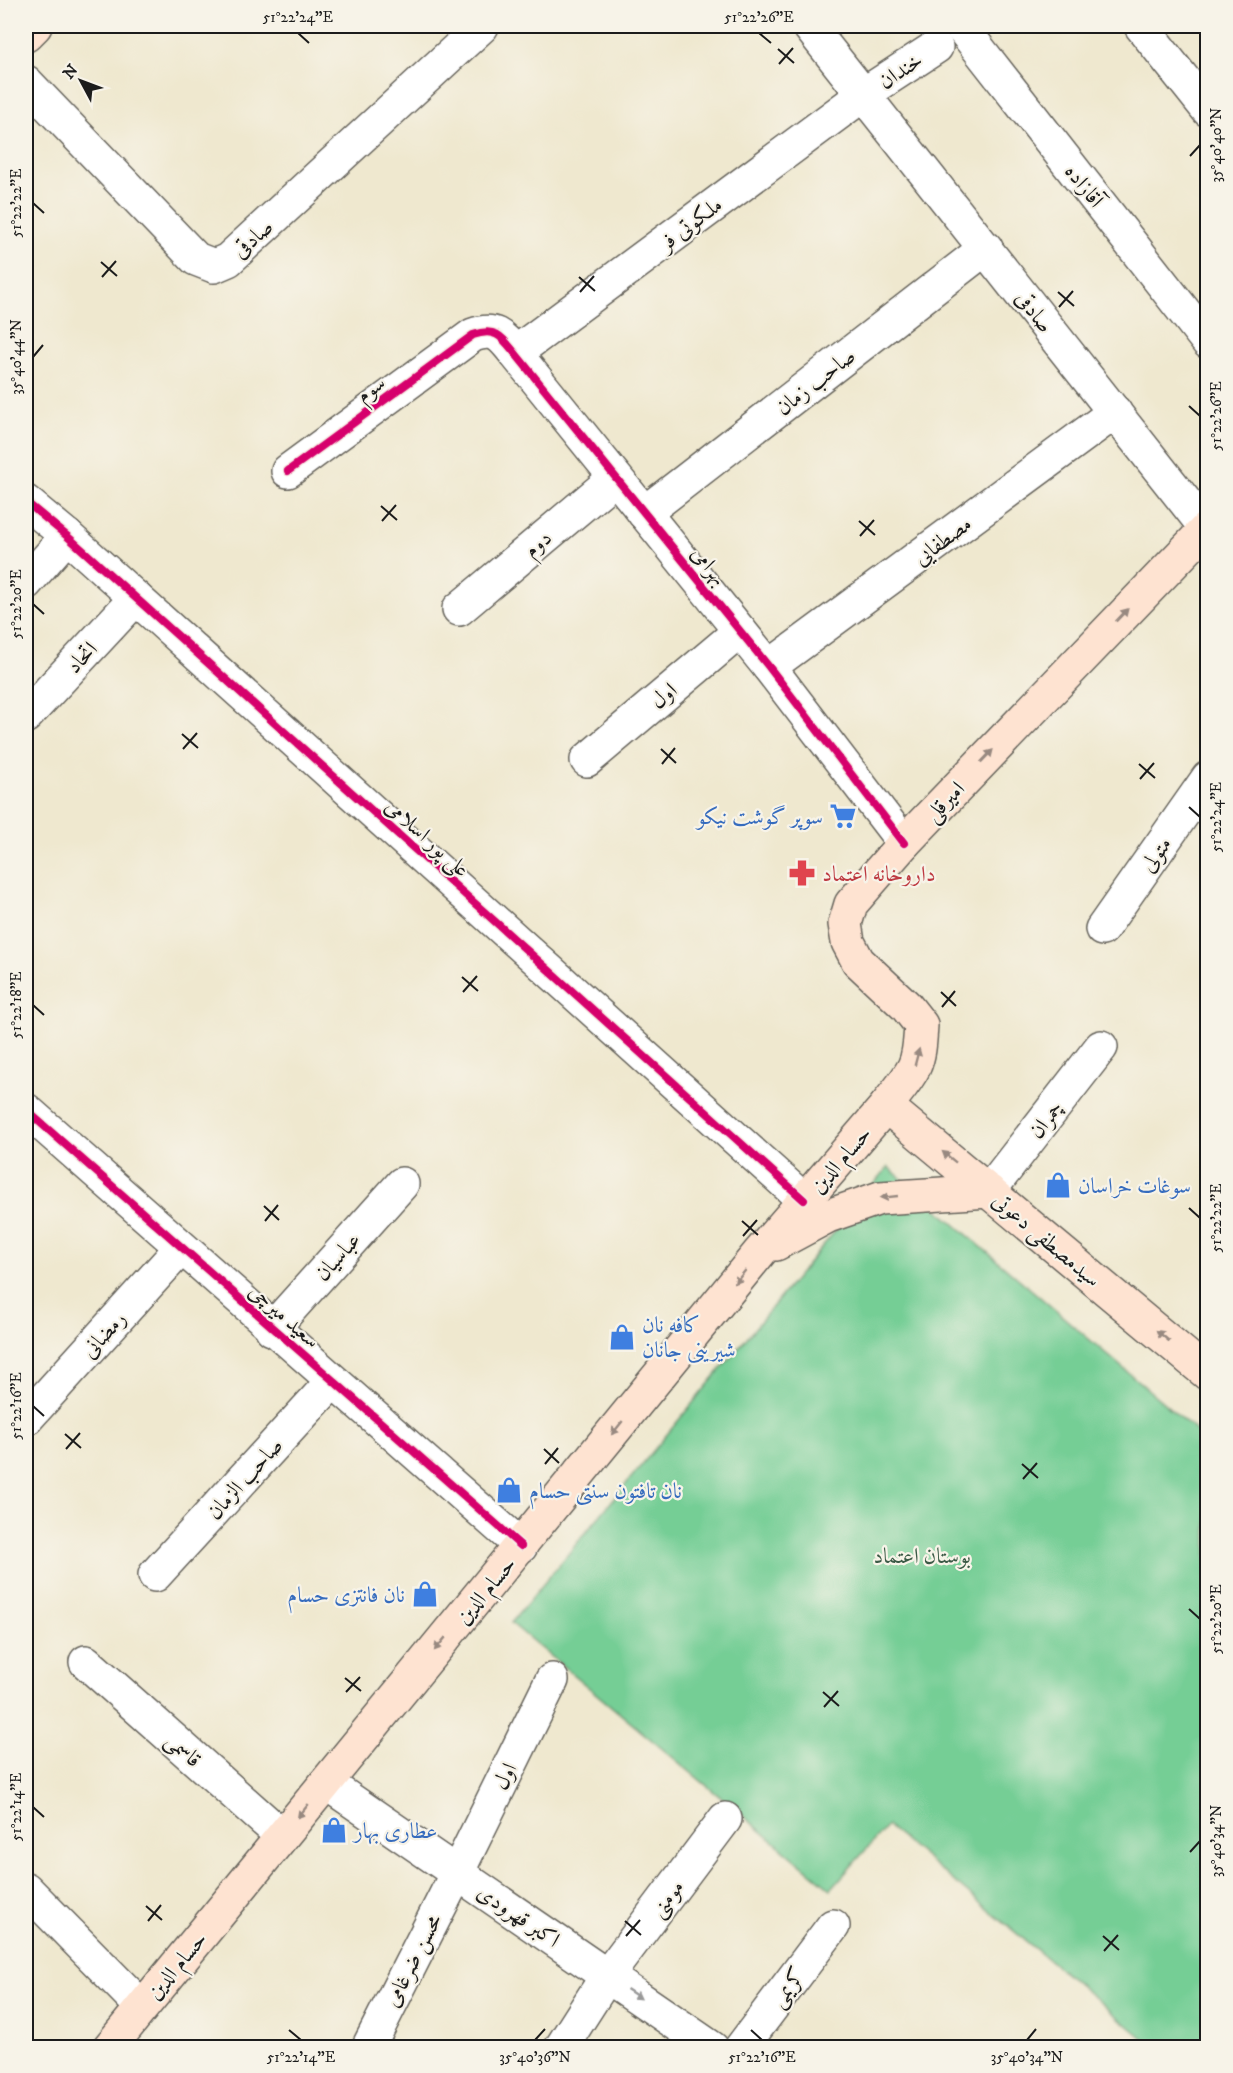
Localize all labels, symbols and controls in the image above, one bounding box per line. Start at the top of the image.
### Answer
text: 51°22'24"E [263,8,334,27]
text: 51°22'26"E [724,8,794,27]
street label: خندان [874,47,928,96]
north arrow [51,51,111,111]
text: N [59,60,82,83]
text: 35°40'40"N [1207,108,1226,182]
street label: آقازاده [1058,158,1111,215]
text: 51°22'22"E [7,168,26,238]
street label: ملکوتی فر [652,192,728,258]
street label: صادقی [227,214,279,265]
street label: صادقی [1009,285,1059,338]
text: 35°40'44"N [7,319,26,395]
street label: صاحب زمان [771,343,861,422]
street label: سوم [351,369,394,413]
text: 51°22'26"E [1207,381,1226,451]
street label: مصطفایی [908,511,978,573]
street label: دوم [518,525,561,568]
street label: بهرامی [685,541,733,591]
text: 51°22'20"E [7,569,26,639]
one-way arrow [1115,609,1129,623]
street label: اتحاد [61,636,104,680]
street label: اول [645,677,683,715]
one-way arrow [980,749,994,763]
street label: امیرقلی [919,776,972,830]
text: 51°22'24"E [1207,781,1226,852]
street label: علی پور اسلامی [378,793,475,885]
supermarket icon: سوپر گوشت نیکو [828,801,858,831]
place label: سوپر گوشت نیکو [695,804,823,831]
street label: متولی [1134,832,1178,878]
pharmacy icon: داروخانه اعتماد [787,858,817,888]
place label: داروخانه اعتماد [822,861,936,888]
text: 51°22'18"E [7,971,26,1039]
one-way arrow [912,1047,922,1066]
street label: چمران [1023,1095,1069,1144]
street label: حسام الدین [804,1121,882,1203]
one-way arrow [941,1151,957,1164]
shop icon: سوغات خراسان [1043,1170,1073,1200]
place label: سوغات خراسان [1078,1173,1191,1200]
text: 51°22'22"E [1207,1183,1226,1253]
street label: سیدمصطفی دعوتی [985,1187,1106,1295]
one-way arrow [880,1192,899,1202]
street label: عباسیان [309,1227,367,1287]
one-way arrow [733,1269,746,1285]
street label: سعید میرچی [243,1278,325,1354]
street label: رمضانی [76,1306,132,1364]
place label: کافه نان شیرینی جانان [642,1312,736,1364]
shop icon: کافه نان شیرینی جانان [607,1322,637,1352]
one-way arrow [1155,1330,1171,1343]
text: 51°22'16"E [7,1372,26,1440]
one-way arrow [611,1421,623,1436]
street label: صاحب الزمان [201,1432,289,1526]
shop icon: نان تافتون سنتی حسام [494,1475,524,1505]
place label: نان تافتون سنتی حسام [529,1478,682,1510]
park label: بوستان اعتماد [873,1543,971,1570]
street label: حسام الدین [450,1551,526,1634]
shop icon: نان فانتزی حسام [410,1579,440,1609]
place label: نان فانتزی حسام [287,1582,405,1614]
text: 51°22'20"E [1207,1584,1226,1654]
one-way arrow [434,1636,447,1651]
street label: قاسمی [159,1727,207,1774]
street label: اول [487,1759,523,1795]
text: 51°22'14"E [7,1772,26,1841]
one-way arrow [296,1803,309,1819]
text: 35°40'34"N [1207,1805,1226,1877]
shop icon: عطاری بهار [319,1815,349,1845]
place label: عطاری بهار [352,1818,437,1845]
street label: مومنی [644,1875,691,1924]
street label: اکبر قهرودی [472,1879,565,1954]
street label: محسن ضرغامی [378,1909,449,2012]
street label: حسام الدین [141,1926,217,2009]
street label: کریمی [765,1963,813,2014]
one-way arrow [625,1988,641,2000]
text: 51°22'14"E [267,2048,336,2067]
text: 35°40'36"N [499,2048,571,2067]
text: 51°22'16"E [728,2048,796,2067]
text: 35°40'34"N [991,2048,1063,2067]

